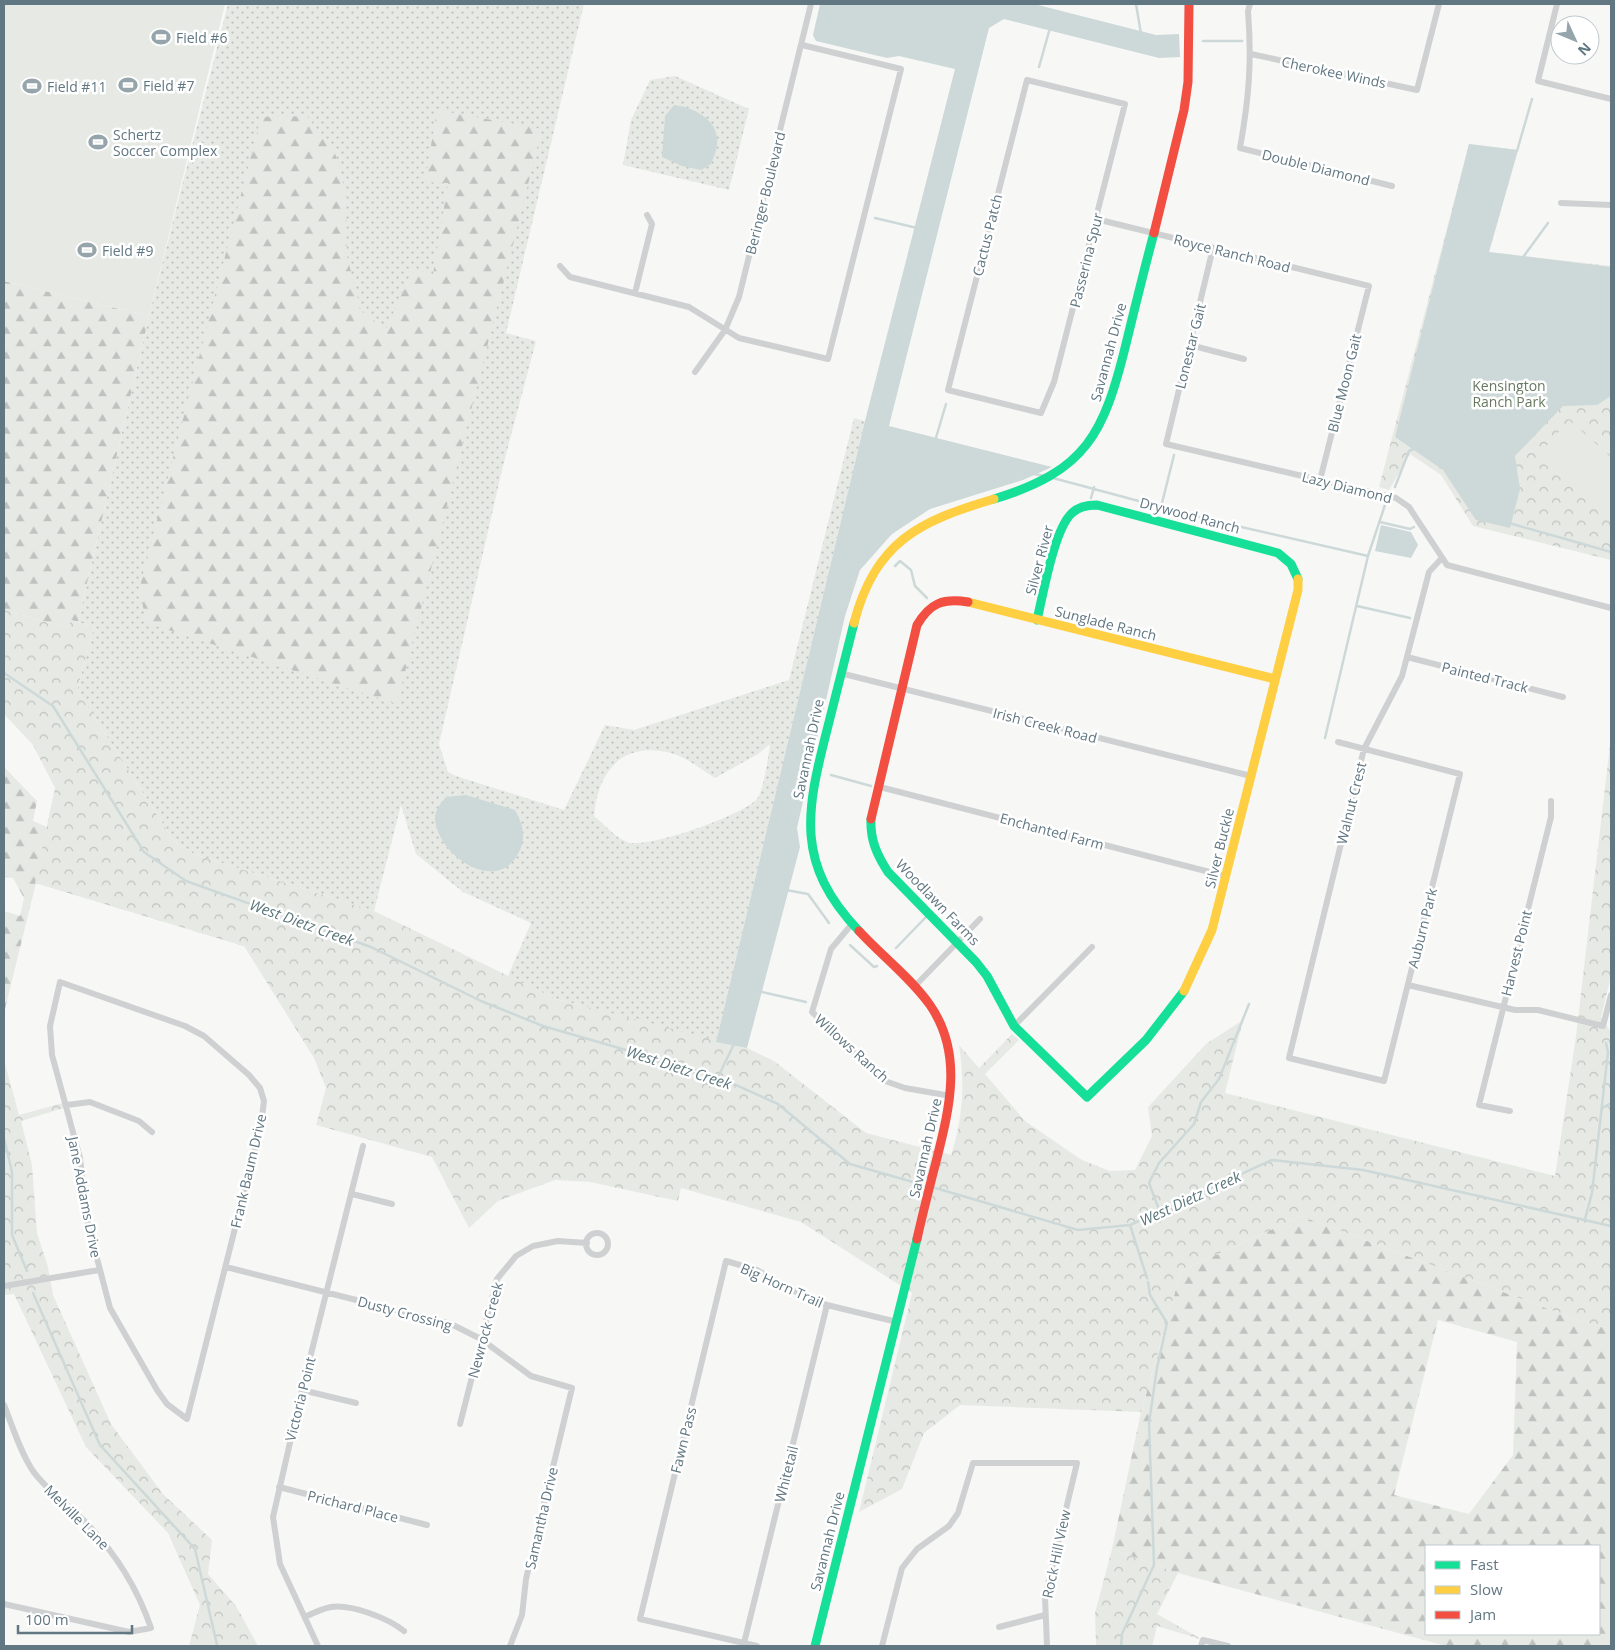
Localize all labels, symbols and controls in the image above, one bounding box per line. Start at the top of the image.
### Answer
north arrow [1550,15,1600,65]
sports icon: Field #6 [150,26,172,48]
place label: Field #6 [176,28,227,47]
text: N [1574,39,1596,60]
street label: Cherokee Winds [1280,52,1388,92]
sports icon: Field #7 [117,74,139,96]
sports icon: Field #11 [21,75,43,97]
place label: Field #7 [143,76,194,95]
place label: Field #11 [47,77,106,96]
place label: Schertz Soccer Complex [113,125,218,160]
street label: Beringer Boulevard [741,130,789,256]
sports icon: Schertz Soccer Complex [87,131,109,153]
street label: Double Diamond [1260,144,1372,190]
street label: Cactus Patch [968,192,1006,278]
street label: Passerina Spur [1065,210,1107,309]
street label: Royce Ranch Road [1172,229,1292,277]
sports icon: Field #9 [76,239,98,261]
place label: Field #9 [102,241,153,260]
street label: Savannah Drive [1086,300,1130,404]
street label: Lonestar Gait [1170,301,1210,391]
street label: Blue Moon Gait [1323,332,1365,434]
park label: Kensington Ranch Park [1472,376,1546,411]
street label: Lazy Diamond [1300,467,1394,507]
street label: Drywood Ranch [1138,492,1242,538]
street label: Silver River [1021,523,1058,597]
street label: Sunglade Ranch [1053,601,1159,645]
street label: Painted Track [1440,657,1531,697]
street label: Savannah Drive [788,697,828,801]
street label: Irish Creek Road [991,703,1099,747]
street label: Walnut Crest [1332,760,1370,846]
street label: Silver Buckle [1200,806,1238,890]
street label: Enchanted Farm [998,808,1106,854]
street label: Woodlawn Farms [892,855,984,950]
street label: Auburn Park [1403,885,1441,970]
water label: West Dietz Creek [247,894,357,950]
street label: Harvest Point [1496,908,1536,998]
street label: Willows Ranch [811,1010,893,1086]
water label: West Dietz Creek [624,1041,735,1094]
street label: Savannah Drive [904,1096,946,1200]
street label: Frank Baum Drive [226,1112,270,1230]
street label: Jane Addams Drive [64,1133,106,1259]
water label: West Dietz Creek [1136,1166,1244,1230]
street label: Big Horn Trail [738,1258,826,1312]
street label: Newrock Creek [463,1279,507,1380]
street label: Dusty Crossing [356,1291,455,1335]
street label: Victoria Point [280,1355,320,1443]
street label: Fawn Pass [666,1405,700,1475]
street label: Whitetail [770,1444,802,1504]
street label: Samantha Drive [520,1465,562,1571]
street label: Melville Lane [40,1480,114,1554]
street label: Prichard Place [306,1486,401,1526]
street label: Savannah Drive [805,1489,849,1593]
street label: Rock Hill View [1037,1508,1075,1600]
legend [1425,1545,1600,1635]
text: Fast [1470,1554,1499,1574]
text: Slow [1470,1579,1503,1599]
scale bar [18,1602,131,1634]
text: Jam [1468,1604,1496,1624]
text: 100 m [25,1609,69,1629]

